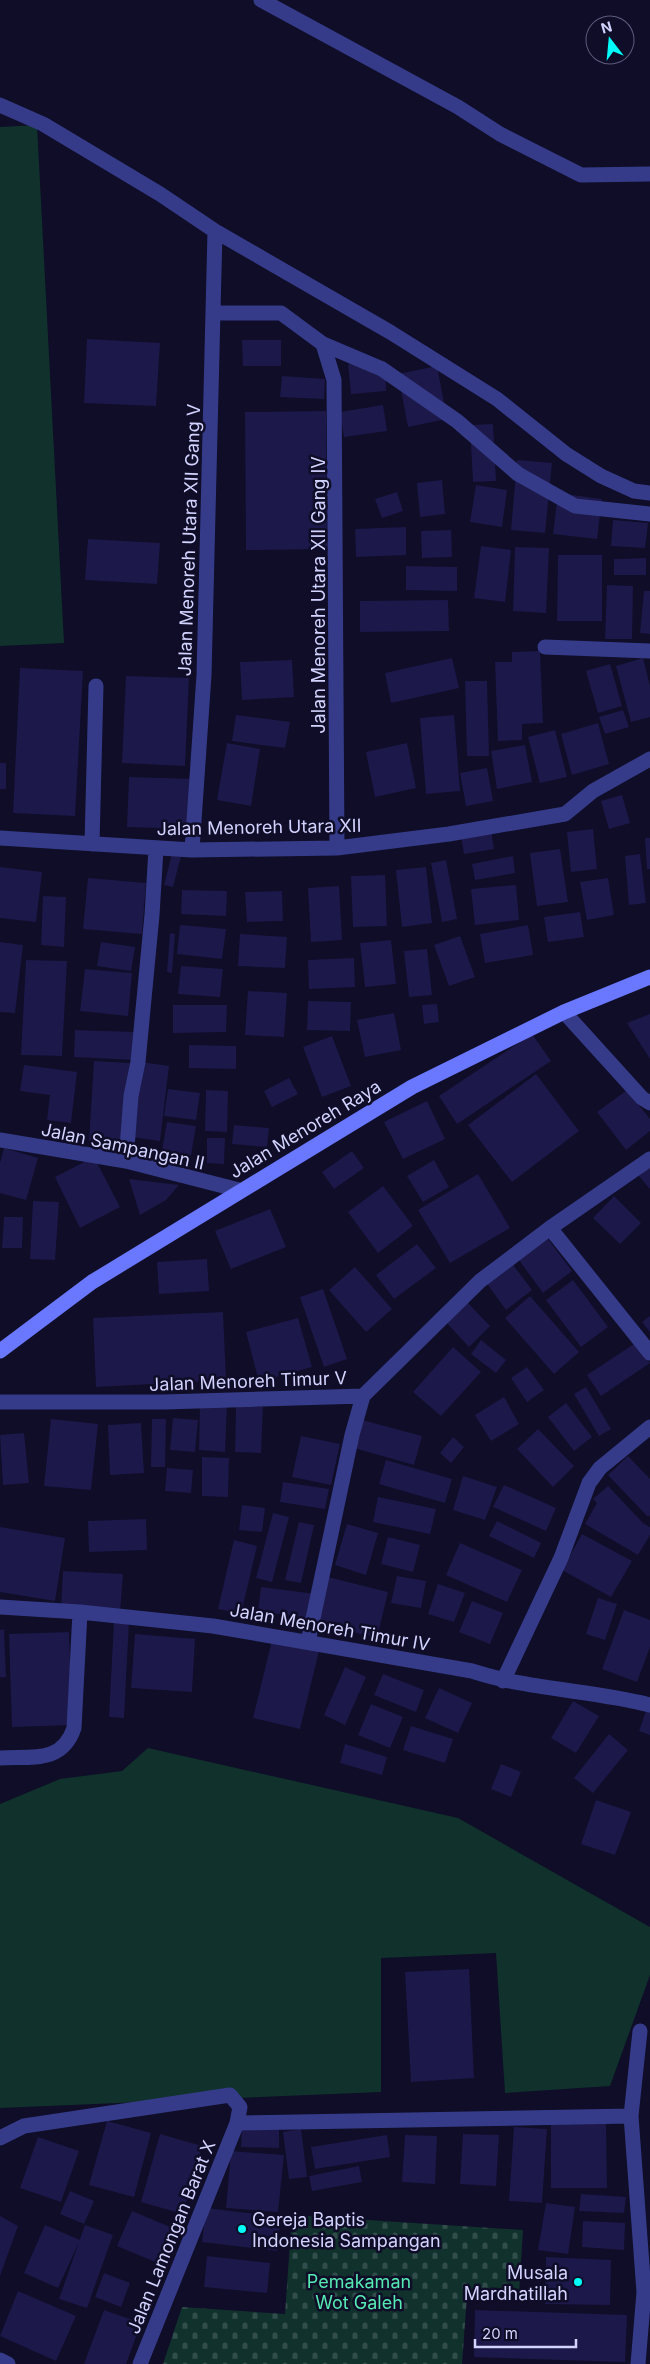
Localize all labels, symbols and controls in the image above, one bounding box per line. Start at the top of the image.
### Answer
north arrow [585,15,635,65]
text: N [599,17,614,37]
street label: Jalan Menoreh Utara XII Gang V [174,403,204,677]
street label: Jalan Menoreh Utara XII Gang IV [308,456,329,734]
street label: Jalan Menoreh Utara XII [156,815,362,839]
street label: Jalan Menoreh Raya [225,1075,385,1183]
street label: Jalan Sampangan II [39,1118,207,1174]
street label: Jalan Menoreh Timur V [149,1367,347,1395]
street label: Jalan Menoreh Timur IV [228,1599,432,1655]
street label: Jalan Lamongan Barat X [123,2137,219,2337]
place label: Gereja Baptis Indonesia Sampangan [252,2209,441,2251]
marker: Gereja Baptis Indonesia Sampangan [236,2223,248,2235]
place label: Musala Mardhatillah [464,2262,568,2304]
park label: Pemakaman Wot Galeh [307,2271,411,2313]
marker: Musala Mardhatillah [572,2276,584,2288]
scale bar [475,2316,576,2348]
text: 20 m [482,2324,518,2343]

